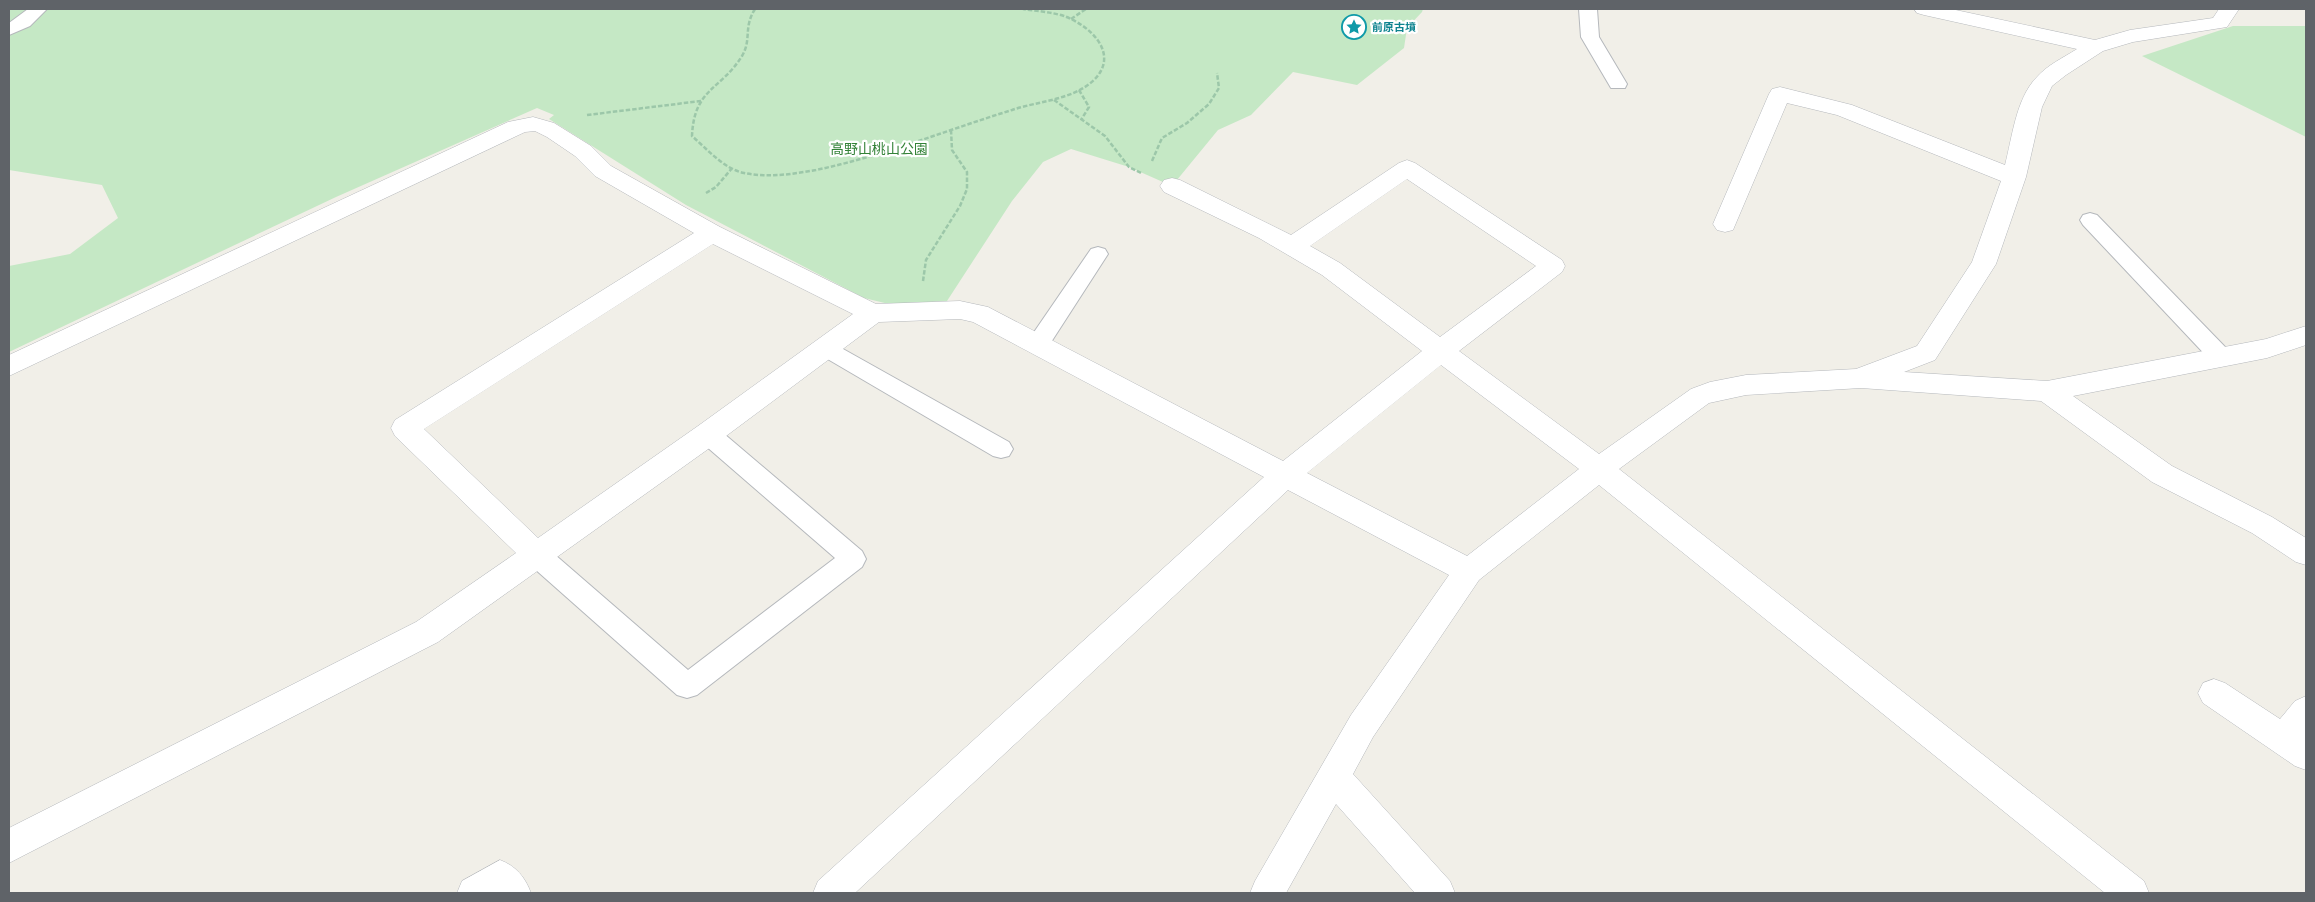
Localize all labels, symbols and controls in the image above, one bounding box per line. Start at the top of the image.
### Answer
place icon: 前原古墳 [1341,14,1367,40]
place label: 前原古墳 [1372,20,1416,34]
park label: 高野山桃山公園 [830,140,928,158]

